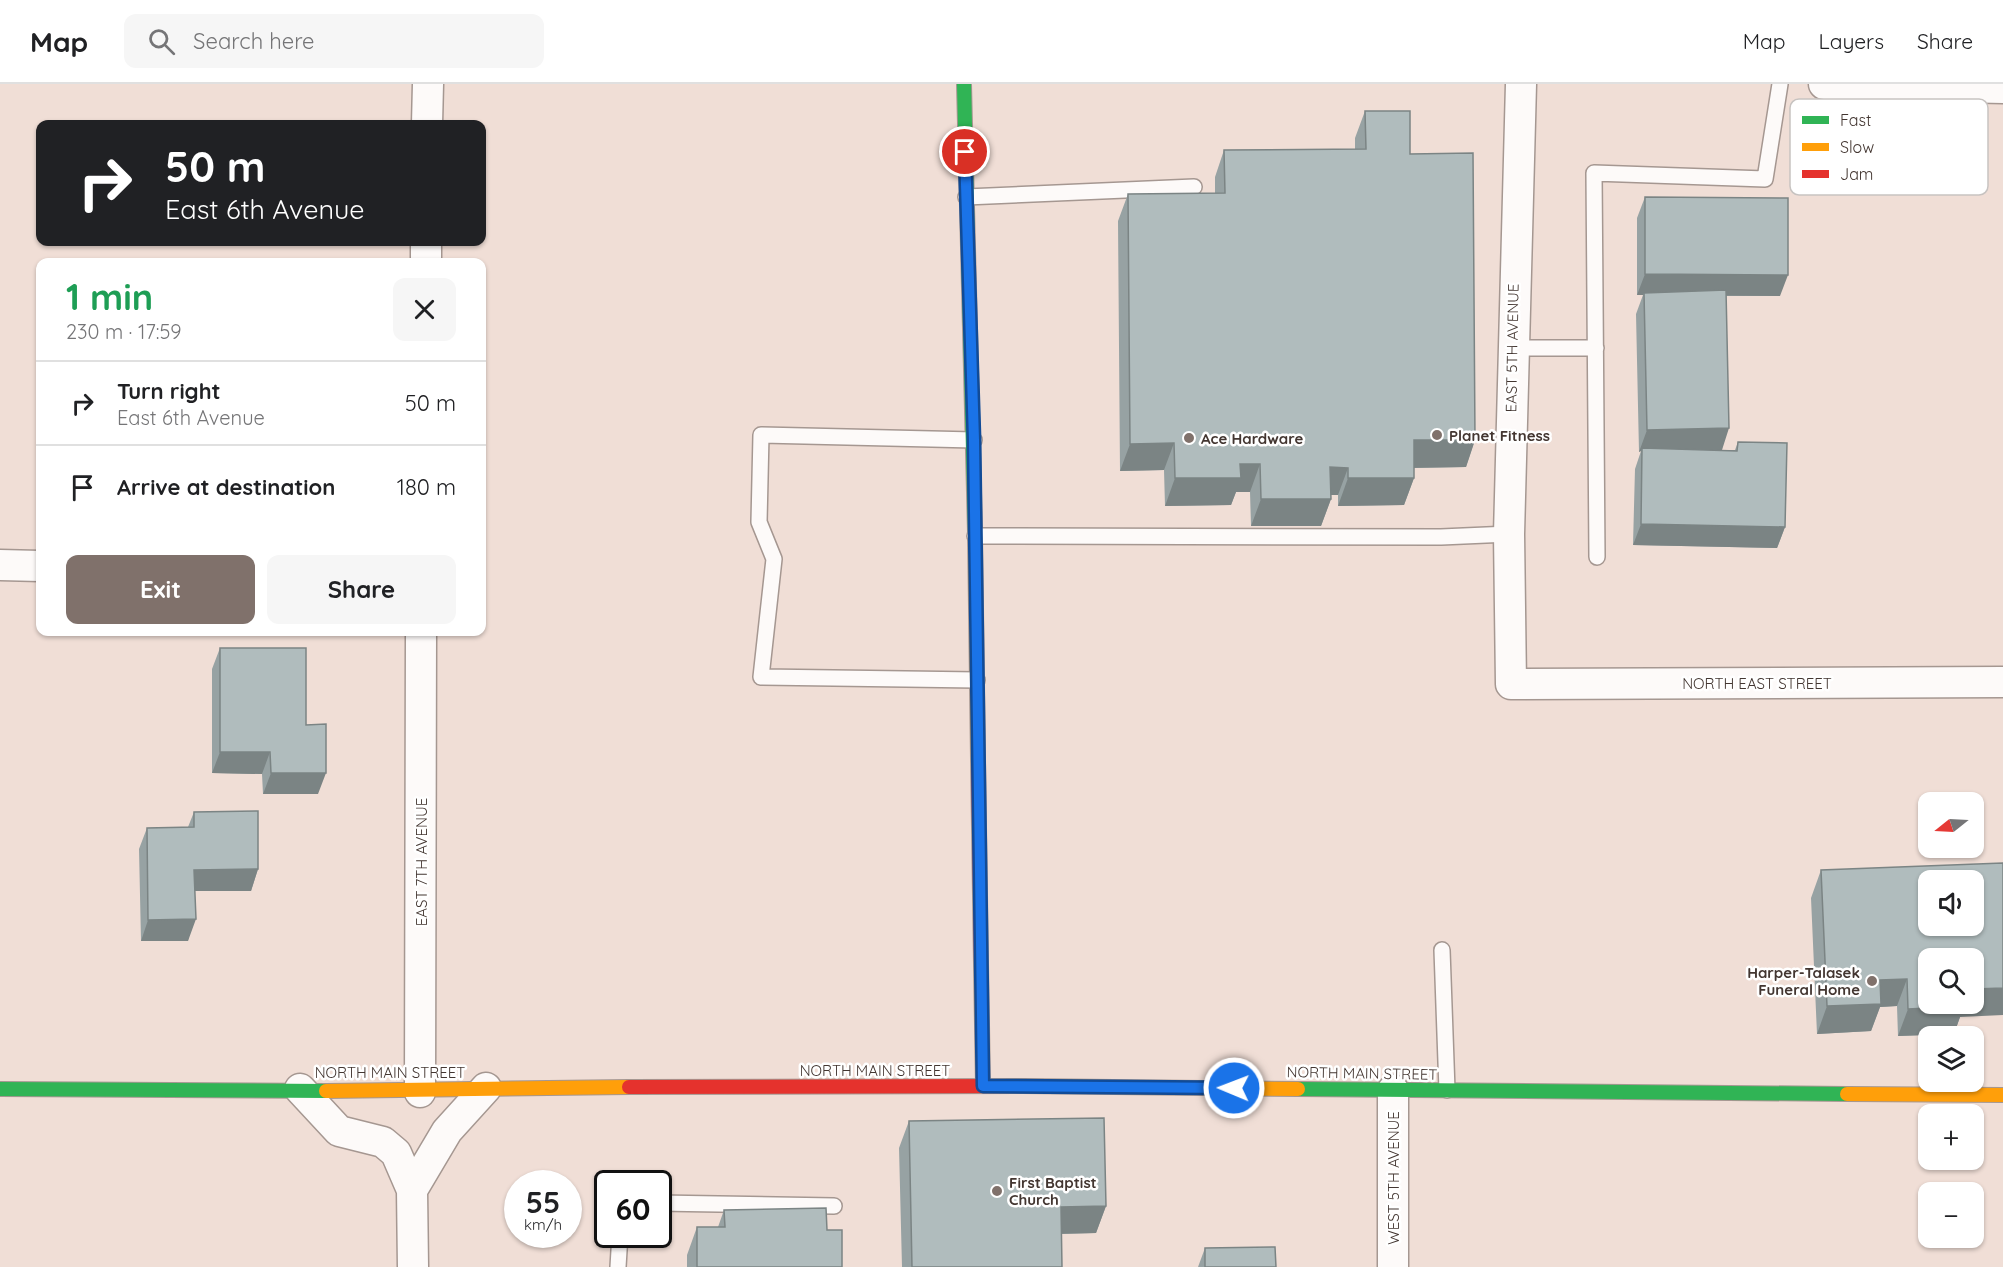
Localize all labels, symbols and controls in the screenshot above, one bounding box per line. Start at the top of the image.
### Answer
search box [124,14,544,68]
text: Map [30,24,88,59]
icon: search [145,25,178,58]
text: Search here [193,27,315,55]
text: Map [1743,28,1786,54]
text: Layers [1819,28,1884,54]
text: Share [1917,28,1973,54]
legend [1790,99,1988,195]
text: Fast [1840,110,1871,130]
pin [939,126,990,177]
icon: arrive [948,135,981,168]
text: Slow [1840,137,1874,157]
text: 50 m [165,140,265,193]
icon: right [66,144,144,222]
text: Jam [1840,164,1873,184]
text: East 6th Avenue [165,192,365,226]
text: 1 min [66,274,153,319]
button: close [393,278,456,341]
street label: EAST 5TH AVENUE [1501,283,1523,413]
text: 230 m · 17:59 [66,319,181,344]
text: Turn right [117,377,221,405]
icon: right [66,387,99,420]
text: 50 m [405,389,456,417]
text: East 6th Avenue [117,405,265,430]
place label: Planet Fitness [1449,426,1550,445]
marker: Planet Fitness [1430,428,1444,442]
place label: Ace Hardware [1201,429,1303,448]
marker: Ace Hardware [1182,431,1196,445]
icon: arrive [66,471,99,504]
text: Arrive at destination [117,473,335,501]
text: 180 m [397,473,456,501]
button: Exit [66,555,255,624]
button: Share [267,555,456,624]
street label: NORTH EAST STREET [1682,674,1832,693]
north arrow [1918,792,1984,858]
map controls [1918,792,1984,1248]
street label: EAST 7TH AVENUE [412,798,431,926]
button: sound [1918,870,1984,936]
button: search [1918,948,1984,1014]
place label: Harper-Talasek Funeral Home [1747,963,1860,999]
marker: Harper-Talasek Funeral Home [1865,974,1879,988]
button: layers [1918,1026,1984,1092]
position arrow [1202,1056,1266,1120]
street label: NORTH MAIN STREET [800,1061,950,1080]
street label: NORTH MAIN STREET [1286,1062,1438,1084]
street label: NORTH MAIN STREET [315,1063,465,1082]
button: + [1918,1104,1984,1170]
street label: WEST 5TH AVENUE [1384,1111,1403,1245]
speed limit sign: 60 [594,1170,672,1248]
place label: First Baptist Church [1009,1173,1097,1209]
button: − [1918,1182,1984,1248]
text: 55 [526,1183,560,1221]
marker: First Baptist Church [990,1184,1004,1198]
text: km/h [524,1215,562,1234]

